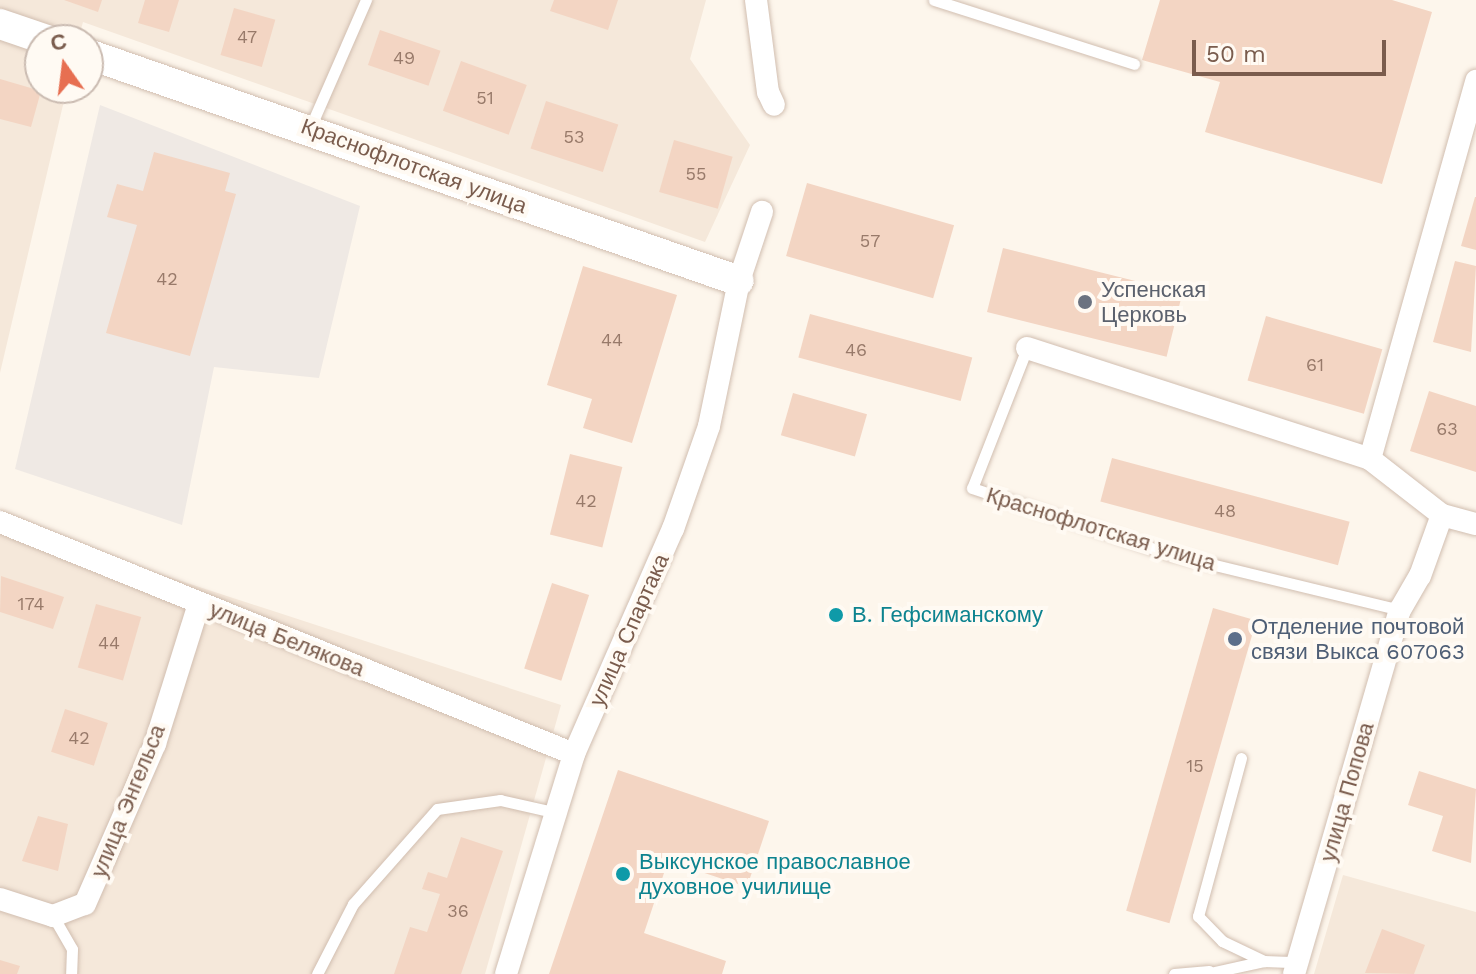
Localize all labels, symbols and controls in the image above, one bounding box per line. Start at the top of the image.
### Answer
north arrow [24,24,104,104]
scale bar [1196,24,1390,74]
house number: 47 [237,26,257,48]
text: С [48,28,69,56]
text: 50 m [1206,40,1266,68]
house number: 49 [393,47,415,69]
house number: 51 [476,87,494,109]
street label: Краснофлотская улица [298,113,530,219]
house number: 53 [564,126,584,148]
house number: 55 [686,163,706,185]
house number: 57 [860,230,880,252]
house number: 42 [156,268,178,290]
place label: Успенская Церковь [1101,276,1206,328]
marker: Успенская Церковь [1076,293,1094,311]
house number: 44 [601,329,623,351]
house number: 46 [845,339,867,361]
house number: 61 [1306,354,1324,376]
house number: 63 [1436,418,1458,440]
street label: Краснофлотская улица [983,482,1219,576]
house number: 42 [575,490,597,512]
house number: 48 [1214,500,1236,522]
street label: улица Спартака [584,550,674,710]
house number: 174 [18,593,44,615]
street label: улица Белякова [206,596,368,682]
place label: В. Гефсиманскому [852,602,1043,628]
marker: В. Гефсиманскому [827,606,845,624]
place label: Отделение почтовой связи Выкса 607063 [1251,613,1465,664]
marker: Отделение почтовой связи Выкса 607063 [1226,630,1244,648]
house number: 44 [98,632,120,654]
street label: улица Попова [1314,719,1380,865]
street label: улица Энгельса [85,721,171,881]
house number: 42 [68,727,90,749]
house number: 15 [1186,755,1204,777]
place label: Выксунское православное духовное училище [639,848,911,900]
marker: Выксунское православное духовное училище [614,865,632,883]
house number: 36 [447,900,469,922]

